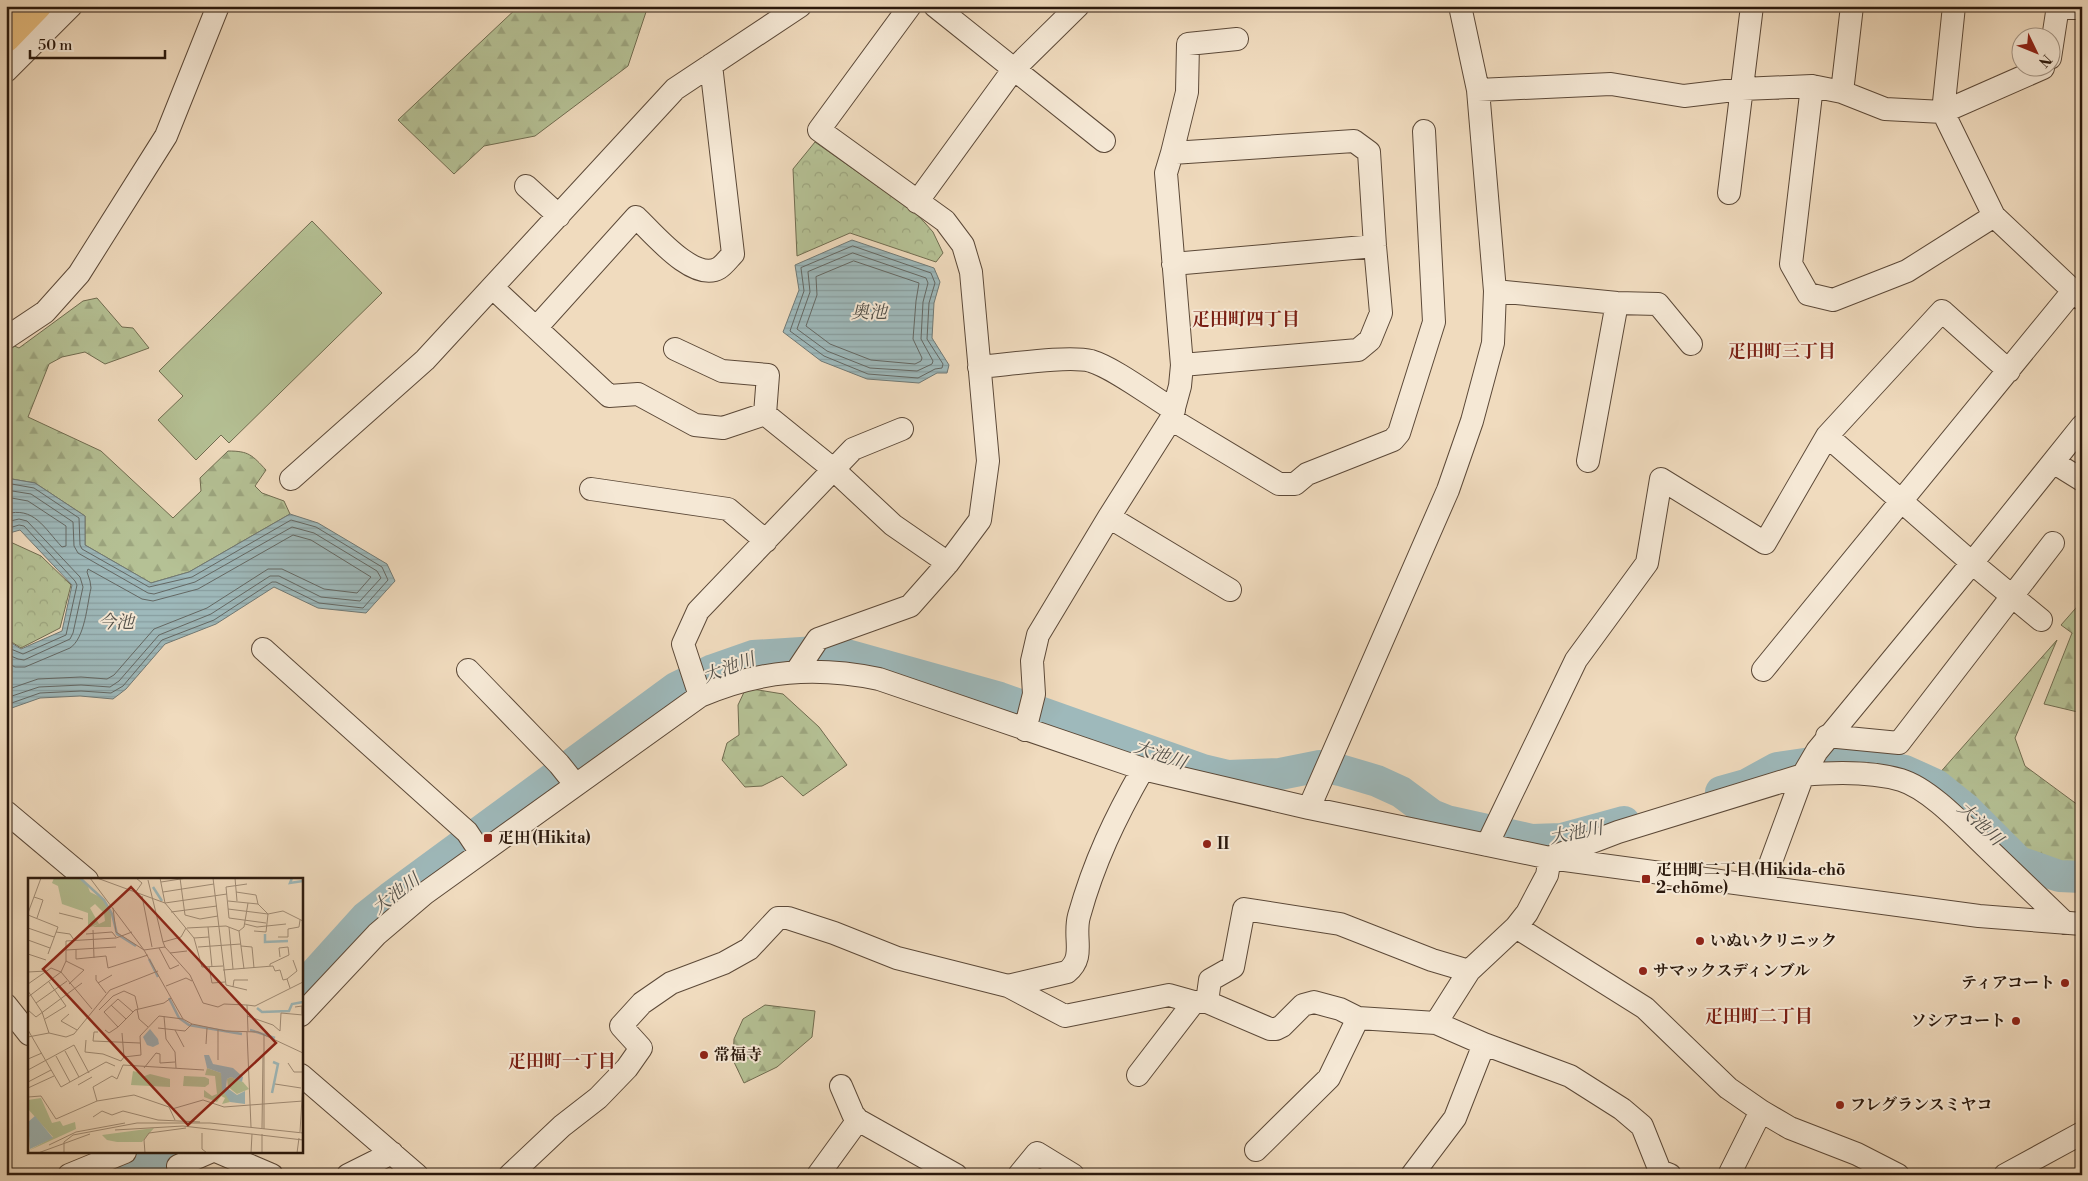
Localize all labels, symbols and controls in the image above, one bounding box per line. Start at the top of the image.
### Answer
scale bar [30,28,165,60]
north arrow [2010,28,2060,78]
text: 50 m [38,36,72,55]
text: N [2034,50,2055,70]
water label: 奥池 [851,301,889,324]
district label: 疋田町四丁目 [1192,308,1300,331]
district label: 疋田町三丁目 [1728,340,1836,363]
water label: 今池 [98,611,136,634]
water label: 大池川 [700,647,760,688]
water label: 大池川 [1131,735,1191,775]
water label: 大池川 [1952,797,2009,852]
water label: 大池川 [1547,816,1607,849]
place label: 疋田 (Hikita) [498,828,591,848]
marker: 疋田 (Hikita) [482,832,494,844]
place label: II [1217,834,1229,854]
marker: II [1201,838,1213,850]
place label: 疋田町二丁目 (Hikida-chō 2-chōme) [1656,860,1845,898]
water label: 大池川 [368,867,426,919]
marker: 疋田町二丁目 (Hikida-chō 2-chōme) [1640,873,1652,885]
inset map [28,878,302,1154]
place label: いぬいクリニック [1710,931,1837,951]
marker: いぬいクリニック [1694,935,1706,947]
place label: サマックスディンブル [1653,961,1810,981]
marker: サマックスディンブル [1637,965,1649,977]
place label: ティアコート [1961,973,2055,993]
marker: ティアコート [2059,977,2071,989]
district label: 疋田町二丁目 [1705,1005,1813,1028]
place label: ソシアコート [1911,1011,2006,1031]
marker: ソシアコート [2010,1015,2022,1027]
place label: 常福寺 [714,1045,762,1065]
marker: 常福寺 [698,1049,710,1061]
district label: 疋田町一丁目 [508,1050,616,1073]
place label: フレグランスミヤコ [1850,1095,1993,1115]
marker: フレグランスミヤコ [1834,1099,1846,1111]

